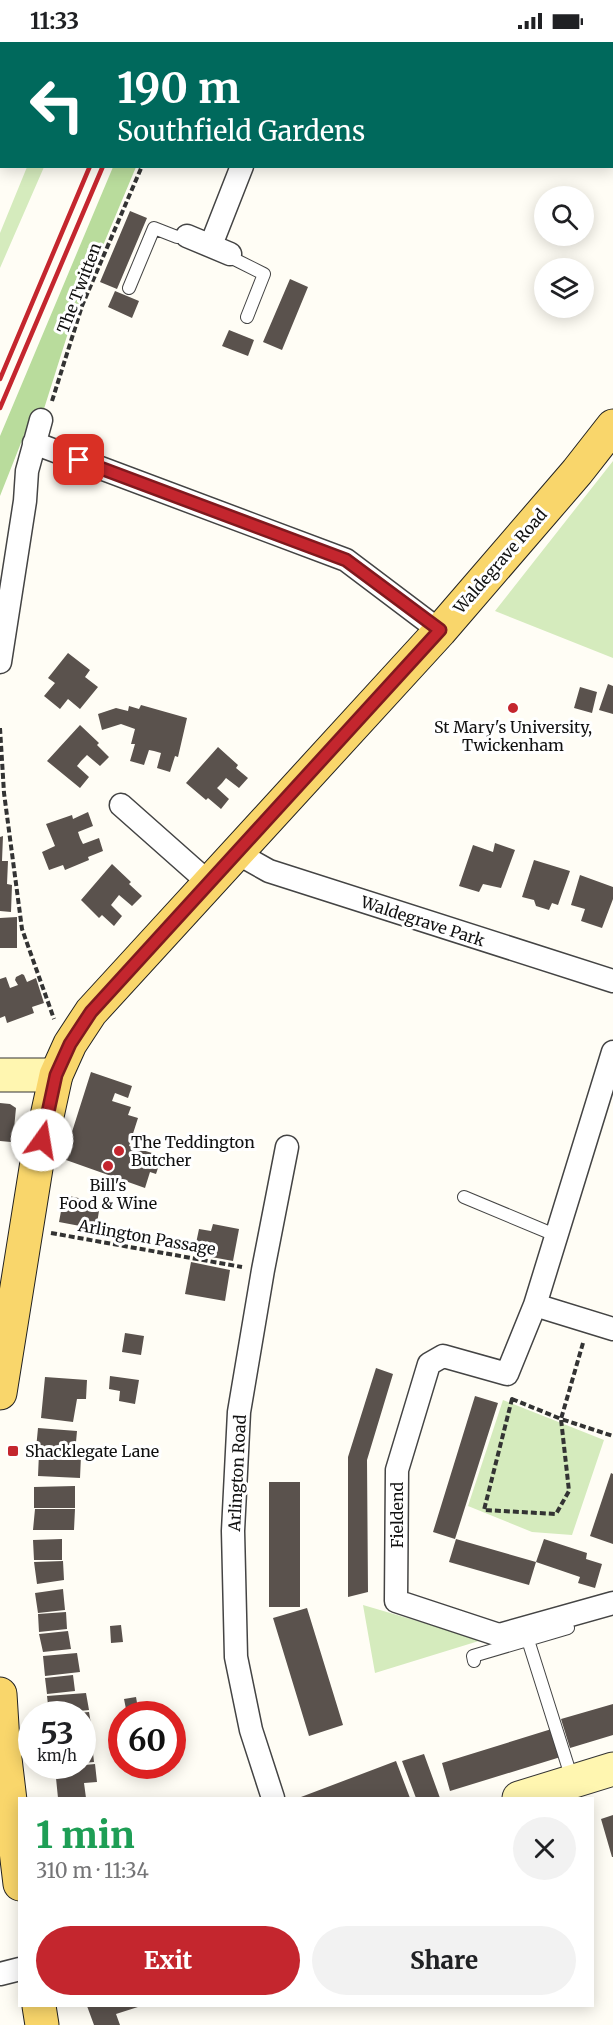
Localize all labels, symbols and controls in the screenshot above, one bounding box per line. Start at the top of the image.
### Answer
text: 11:33 [30,7,79,35]
text: 190 m [117,62,240,114]
icon: left [18,66,96,144]
text: Southfield Gardens [117,114,365,148]
map controls [534,186,594,318]
button: search [534,186,594,246]
street label: The Twitten [53,240,106,336]
button: layers [534,258,594,318]
pin [53,434,104,485]
icon: arrive [62,443,95,476]
street label: Waldegrave Road [448,504,551,618]
marker: St Mary's University, Twickenham [506,701,520,715]
place label: St Mary's University, Twickenham [434,717,592,755]
street label: Waldegrave Park [358,891,488,951]
position arrow [10,1108,74,1172]
place label: The Teddington Butcher [131,1132,255,1170]
marker: The Teddington Butcher [112,1144,126,1158]
marker: Bill's Food & Wine [101,1159,115,1173]
place label: Bill's Food & Wine [59,1175,157,1213]
street label: Arlington Passage [76,1215,217,1259]
street label: Arlington Road [224,1414,250,1533]
place label: Shacklegate Lane [25,1441,159,1461]
marker: Shacklegate Lane [6,1444,20,1458]
street label: Fieldend [387,1481,407,1548]
speed limit sign: 60 [108,1701,186,1779]
text: 53 [40,1714,74,1752]
text: km/h [37,1746,77,1765]
text: 1 min [36,1813,135,1858]
button: close [513,1817,576,1880]
text: 310 m · 11:34 [36,1858,149,1883]
button: Exit [36,1926,300,1995]
button: Share [312,1926,576,1995]

